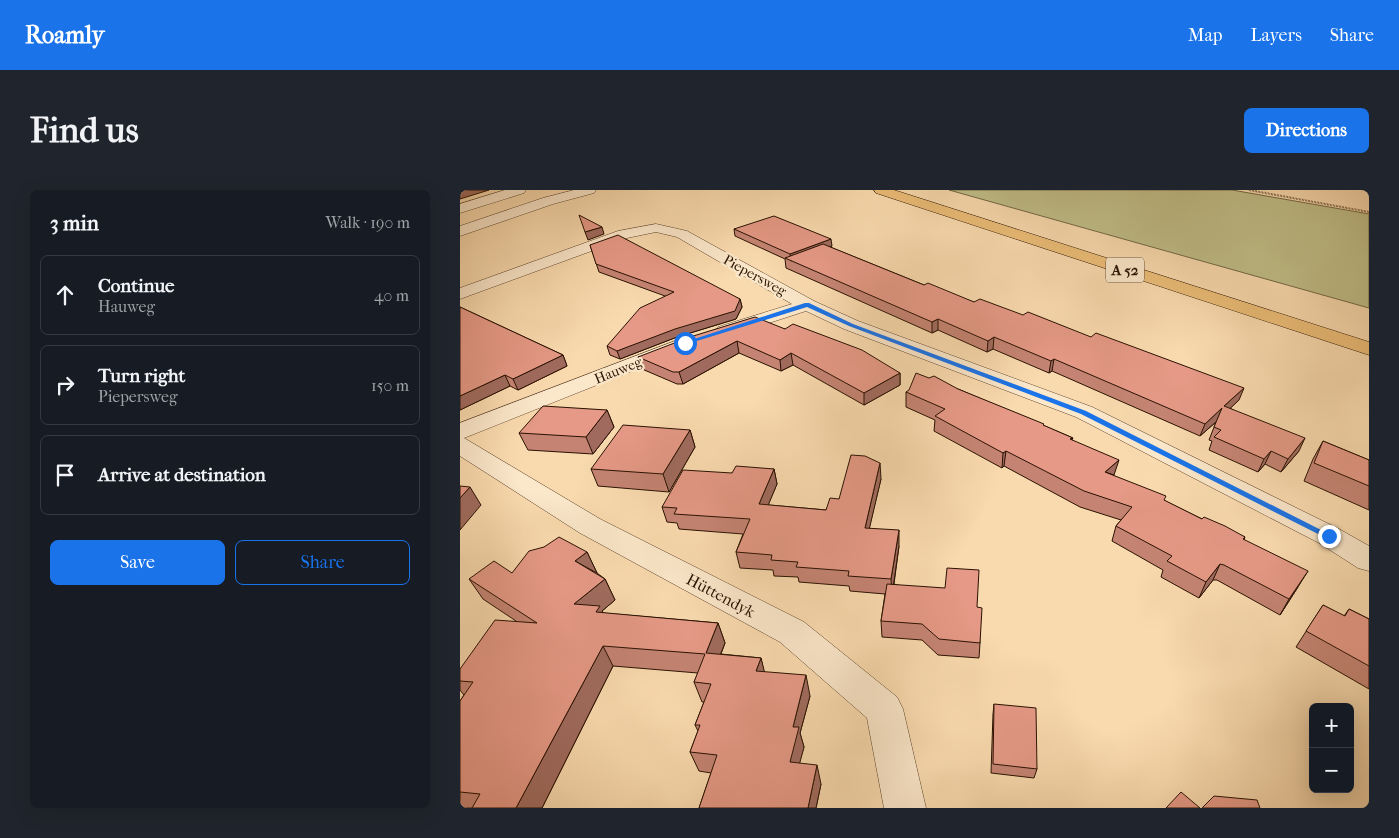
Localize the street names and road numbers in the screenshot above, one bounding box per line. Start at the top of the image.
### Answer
street label: Piepersweg [720,251,790,300]
road number: A 52 [1106,258,1144,282]
street label: Hauweg [592,353,645,388]
street label: Hüttendyk [683,569,759,622]

